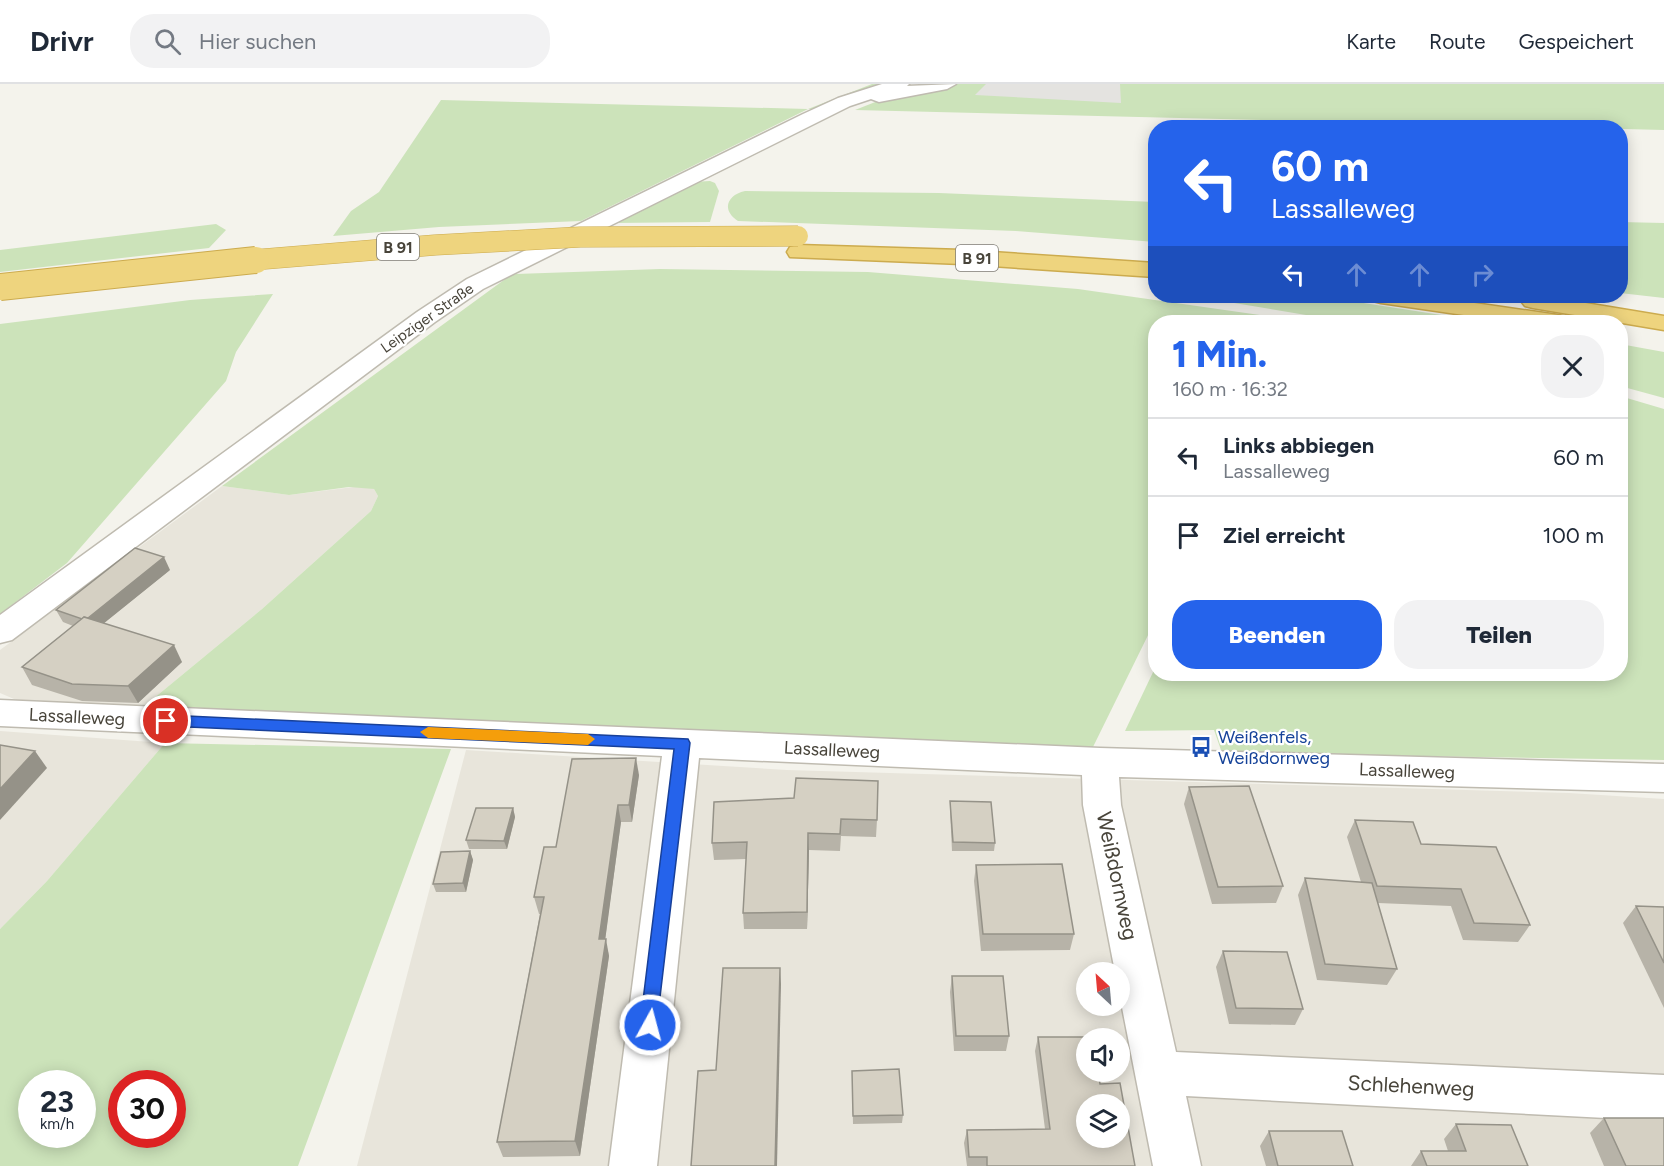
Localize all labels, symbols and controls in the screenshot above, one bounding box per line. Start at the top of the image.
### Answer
search box [130,14,550,68]
text: Drivr [30,24,94,58]
icon: search [151,25,184,58]
text: Hier suchen [199,28,316,55]
text: Karte [1346,29,1396,54]
text: Route [1429,29,1485,54]
text: Gespeichert [1518,29,1634,54]
text: 60 m [1271,141,1369,192]
icon: left [1172,144,1250,222]
text: Lassalleweg [1271,192,1415,225]
road number: B 91 [377,234,419,260]
road number: B 91 [956,245,998,271]
icon: left [1277,258,1310,291]
icon: ahead [1340,258,1373,291]
icon: ahead [1403,258,1436,291]
icon: right [1466,258,1499,291]
street label: Leipziger Straße [377,279,477,357]
text: 1 Min. [1172,333,1267,376]
button: close [1541,335,1604,398]
text: 160 m · 16:32 [1172,377,1288,401]
text: Links abbiegen [1223,432,1374,459]
icon: left [1172,441,1205,474]
text: 60 m [1553,444,1604,471]
text: Lassalleweg [1223,459,1330,483]
icon: arrive [1172,519,1205,552]
text: Ziel erreicht [1223,522,1346,549]
text: 100 m [1543,522,1604,549]
button: Beenden [1172,600,1382,669]
button: Teilen [1394,600,1604,669]
pin [140,695,191,746]
street label: Lassalleweg [28,703,126,731]
icon: arrive [149,704,182,737]
place label: Weißenfels, Weißdornweg [1218,726,1330,769]
bus stop icon: Weißenfels, Weißdornweg [1189,735,1213,759]
street label: Lassalleweg [783,736,881,764]
street label: Lassalleweg [1358,758,1456,784]
street label: Weißdornweg [1092,809,1143,942]
north arrow [1076,962,1130,1016]
map controls [1076,962,1130,1148]
position arrow [618,993,682,1057]
button: sound [1076,1028,1130,1082]
speed limit sign: 30 [108,1070,186,1148]
street label: Schlehenweg [1347,1070,1475,1101]
text: 23 [40,1083,74,1120]
button: layers [1076,1094,1130,1148]
text: km/h [40,1115,74,1133]

